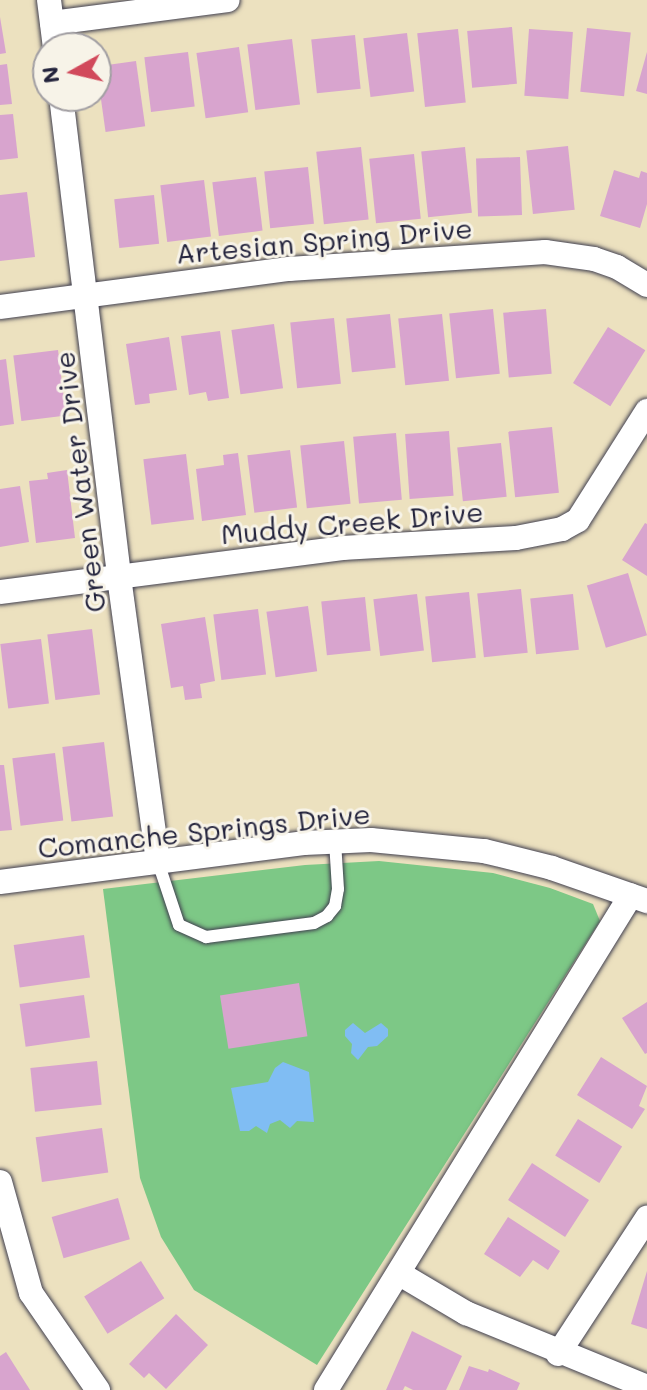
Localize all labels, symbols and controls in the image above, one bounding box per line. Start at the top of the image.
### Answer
north arrow [32,32,112,112]
text: N [34,65,65,85]
street label: Artesian Spring Drive [174,210,474,270]
street label: Green Water Drive [46,350,112,614]
street label: Muddy Creek Drive [219,494,485,550]
street label: Comanche Springs Drive [36,796,372,864]

